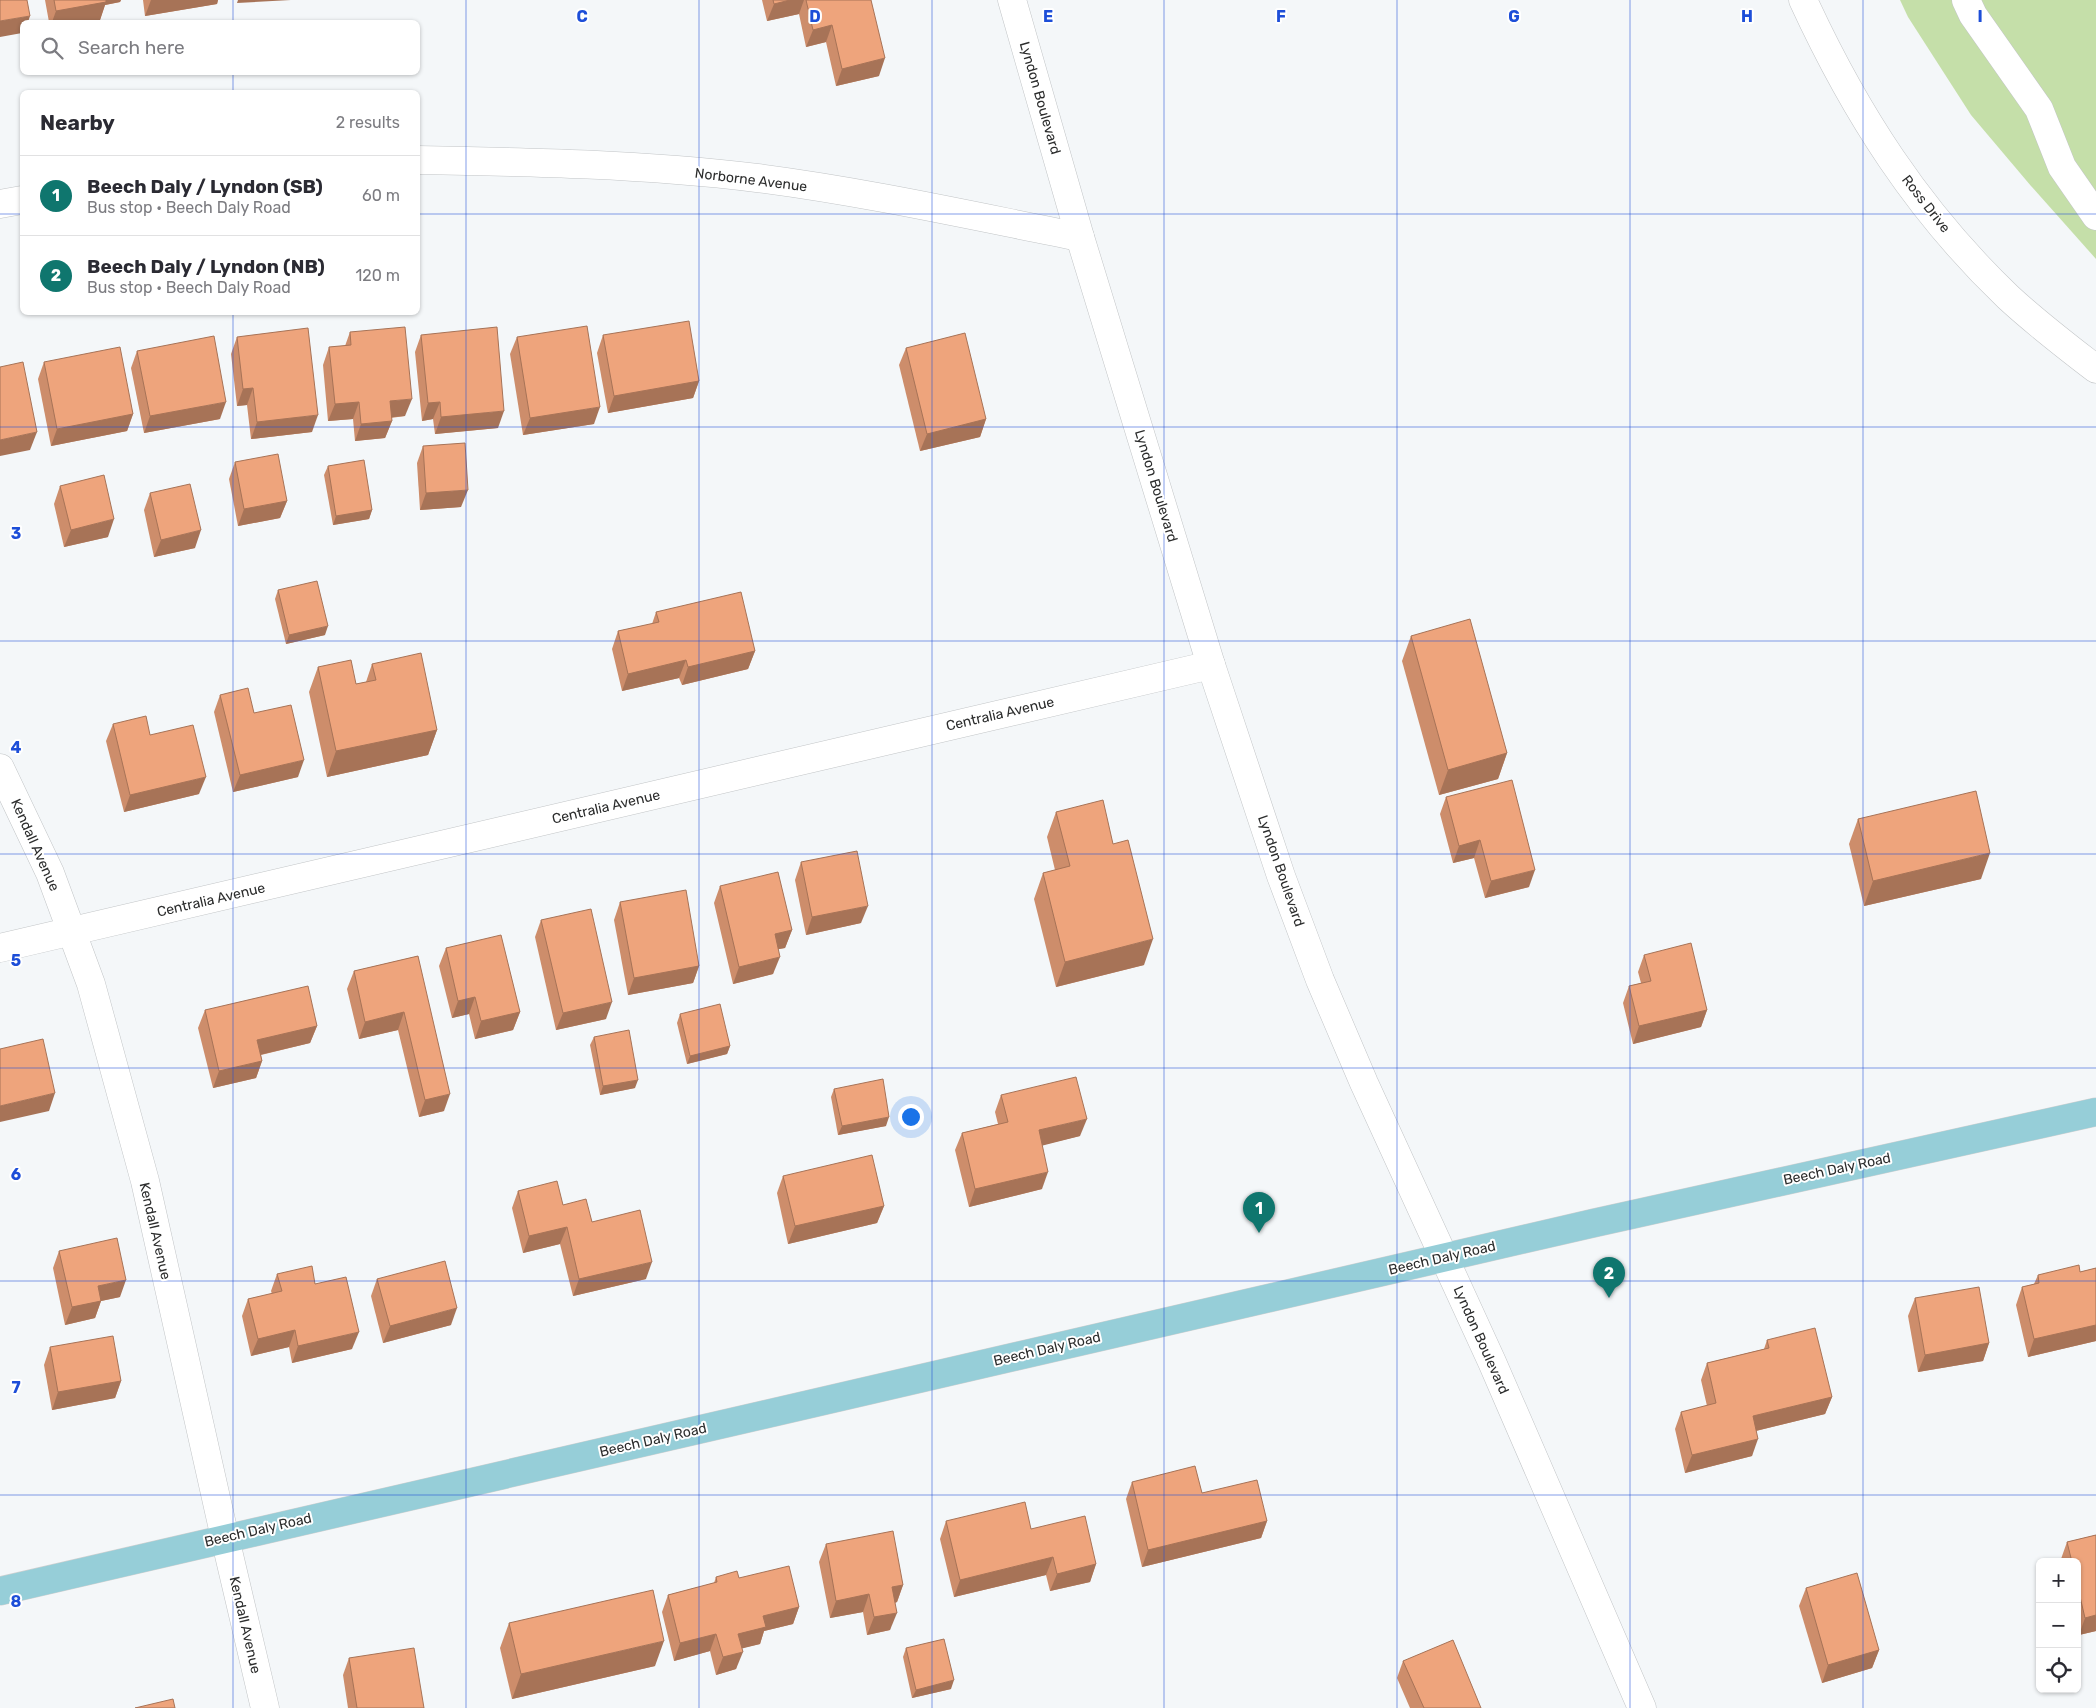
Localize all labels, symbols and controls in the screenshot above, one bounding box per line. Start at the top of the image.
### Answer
text: C [576,7,588,26]
text: D [809,7,821,26]
text: E [1043,7,1053,26]
text: F [1276,7,1286,26]
text: G [1508,7,1520,26]
text: H [1741,7,1753,26]
text: I [1977,7,1983,26]
search box [20,20,420,75]
icon: search [38,34,66,62]
text: Search here [78,36,185,59]
street label: Lyndon Boulevard [1016,40,1064,156]
text: Nearby [40,110,115,135]
text: 2 results [336,113,400,132]
street label: Norborne Avenue [694,165,808,195]
street label: Ross Drive [1898,172,1954,236]
text: Beech Daly / Lyndon (SB) [87,175,323,198]
text: 1 [52,186,60,205]
text: 60 m [362,186,400,205]
text: Bus stop · Beech Daly Road [87,198,291,217]
text: Beech Daly / Lyndon (NB) [87,255,325,278]
text: 2 [51,266,61,285]
text: 120 m [355,266,400,285]
text: Bus stop · Beech Daly Road [87,278,291,297]
street label: Lyndon Boulevard [1131,428,1181,544]
text: 3 [11,524,21,543]
street label: Centralia Avenue [944,693,1056,735]
text: 4 [11,738,22,757]
street label: Centralia Avenue [550,786,662,828]
street label: Kendall Avenue [7,796,63,894]
street label: Lyndon Boulevard [1254,813,1308,929]
street label: Centralia Avenue [155,879,267,921]
text: 5 [11,951,21,970]
your location [898,1104,924,1130]
street label: Beech Daly Road [1782,1149,1892,1189]
text: 6 [11,1165,21,1184]
street label: Kendall Avenue [136,1181,174,1281]
pin: 1 [1243,1192,1275,1233]
street label: Beech Daly Road [1387,1237,1497,1279]
pin: 2 [1593,1257,1625,1298]
street label: Lyndon Boulevard [1450,1283,1512,1397]
street label: Beech Daly Road [992,1328,1102,1370]
text: 7 [11,1378,21,1397]
street label: Beech Daly Road [598,1419,708,1461]
street label: Beech Daly Road [203,1509,313,1551]
map controls [2036,1558,2081,1693]
button: + [2036,1558,2081,1603]
street label: Kendall Avenue [226,1575,264,1675]
text: 8 [11,1592,22,1611]
button: − [2036,1603,2081,1648]
button: locate [2036,1648,2081,1693]

